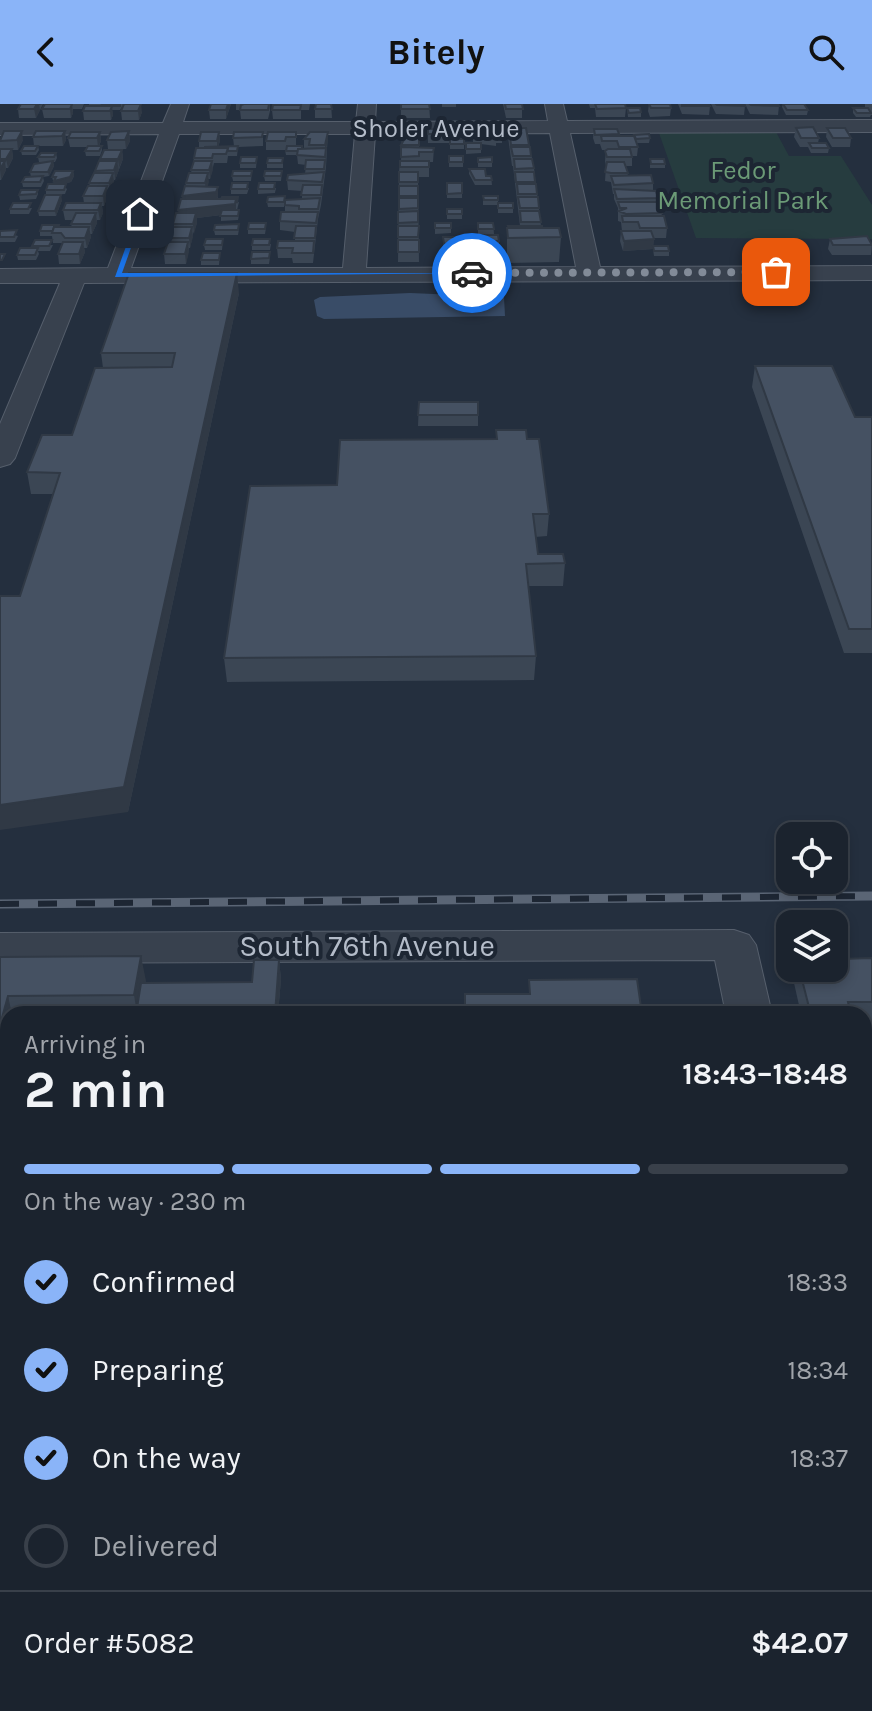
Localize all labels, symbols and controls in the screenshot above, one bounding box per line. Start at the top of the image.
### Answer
icon: back [24,30,68,74]
icon: search [804,30,848,74]
text: Bitely [387,31,485,73]
street label: Sholer Avenue [352,113,520,144]
park label: Fedor Memorial Park [657,155,829,216]
pin [106,180,174,248]
icon: home [118,192,162,236]
courier [432,233,512,313]
pin [742,238,810,306]
icon: bag [754,250,798,294]
icon: car [450,251,494,295]
map controls [776,822,848,982]
button: locate [776,822,848,894]
button: layers [776,910,848,982]
street label: South 76th Avenue [239,928,495,964]
text: Arriving in [24,1029,146,1060]
text: 18:43–18:48 [682,1056,848,1092]
text: 2 min [24,1059,167,1120]
text: On the way · 230 m [24,1186,246,1217]
icon: check [24,1260,68,1304]
text: Confirmed [92,1264,236,1300]
text: 18:33 [787,1267,848,1298]
icon: check [24,1348,68,1392]
text: Preparing [92,1352,224,1388]
text: 18:34 [788,1355,848,1386]
icon: check [24,1436,68,1480]
text: On the way [92,1440,241,1476]
text: 18:37 [790,1443,848,1474]
text: Delivered [92,1528,219,1564]
text: Order #5082 [24,1625,195,1661]
text: $42.07 [751,1625,848,1661]

